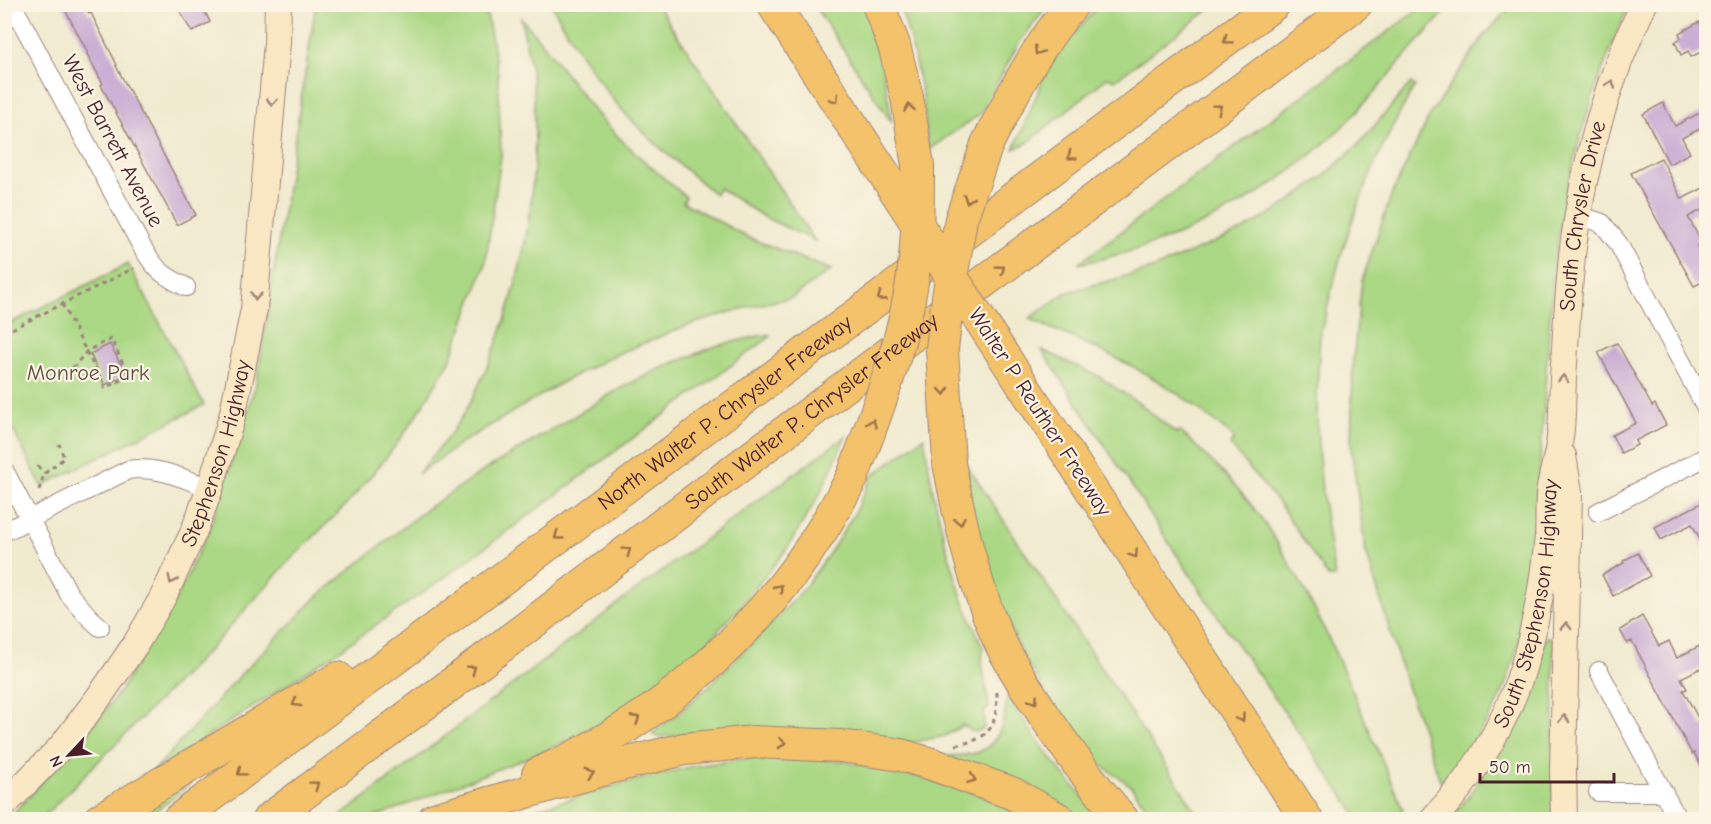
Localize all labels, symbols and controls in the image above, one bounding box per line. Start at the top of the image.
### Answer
one-way arrow [1223,32,1234,43]
one-way arrow [1034,44,1045,55]
street label: West Barrett Avenue [57,50,169,232]
one-way arrow [1604,79,1617,90]
one-way arrow [828,92,839,103]
one-way arrow [266,97,279,106]
one-way arrow [903,103,916,113]
one-way arrow [1211,104,1222,115]
street label: South Chrysler Drive [1554,118,1612,312]
one-way arrow [1067,149,1078,160]
one-way arrow [963,193,976,204]
one-way arrow [994,265,1005,276]
one-way arrow [876,290,887,301]
one-way arrow [249,292,262,301]
street label: Walter P Reuther Freeway [963,303,1117,521]
street label: South Walter P. Chrysler Freeway [680,307,944,516]
street label: North Walter P. Chrysler Freeway [593,309,857,516]
street label: Stephenson Highway [175,357,256,551]
park label: Monroe Park [27,360,150,386]
one-way arrow [1557,375,1570,384]
one-way arrow [938,387,951,396]
one-way arrow [865,419,878,429]
street label: South Stephenson Highway [1488,477,1564,732]
one-way arrow [953,516,966,526]
one-way arrow [554,528,565,539]
one-way arrow [620,547,631,558]
one-way arrow [1126,548,1137,559]
one-way arrow [167,574,179,585]
one-way arrow [772,584,783,595]
one-way arrow [1560,621,1572,630]
one-way arrow [465,665,476,676]
one-way arrow [1026,694,1038,704]
one-way arrow [292,695,302,707]
one-way arrow [1233,711,1244,722]
one-way arrow [629,715,640,726]
one-way arrow [1557,715,1570,724]
north arrow [39,725,99,785]
one-way arrow [777,737,786,750]
scale bar [1480,746,1614,784]
text: N [46,753,67,770]
text: 50 m [1489,757,1531,778]
one-way arrow [237,765,248,776]
one-way arrow [585,768,595,780]
one-way arrow [966,771,977,784]
one-way arrow [308,781,319,792]

